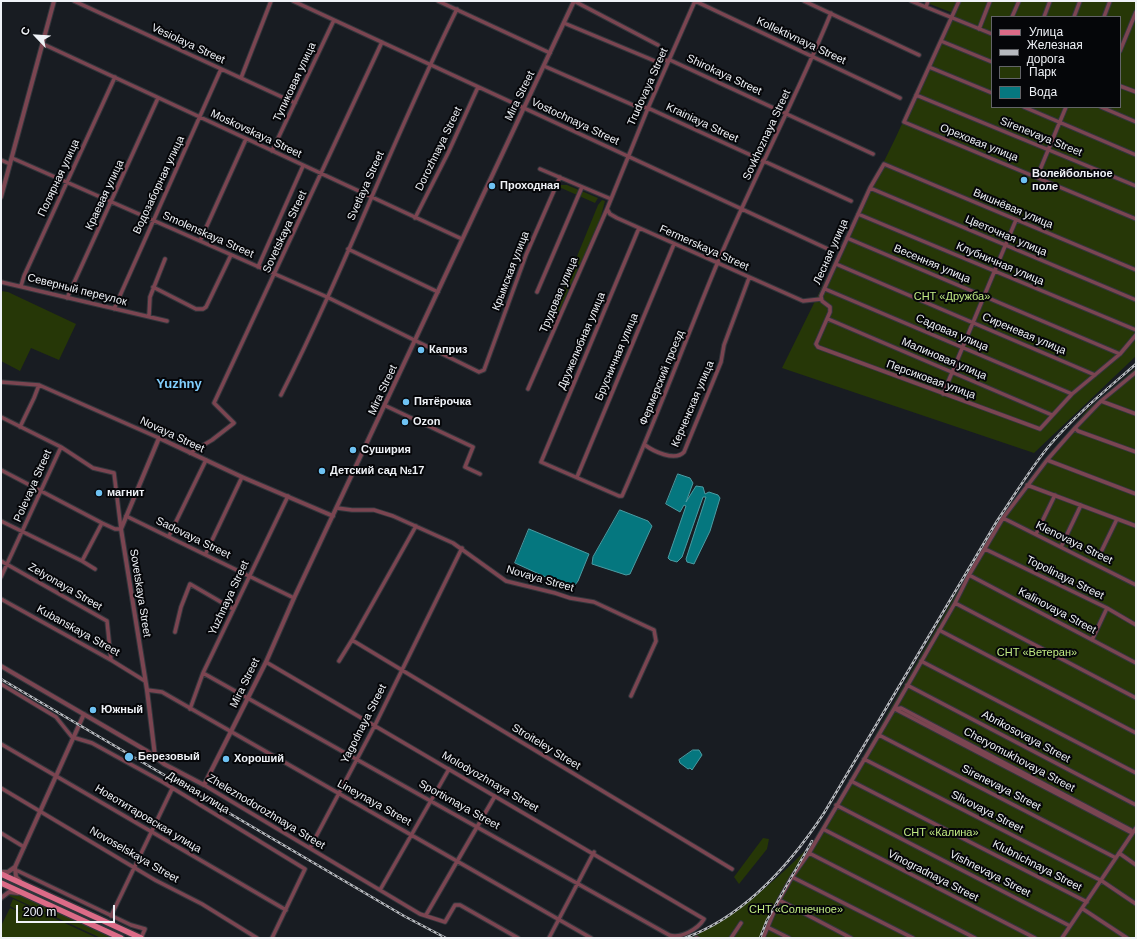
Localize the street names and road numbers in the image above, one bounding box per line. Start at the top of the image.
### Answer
street label: Kollektivnaya Street [754,14,848,68]
street label: Vesiolaya Street [149,21,227,67]
street label: Тупиковая улица [271,40,319,124]
street label: Trudovaya Street [625,46,671,128]
street label: Shirokaya Street [684,52,764,98]
street label: Mira Street [502,69,538,123]
street label: Sovkhoznaya Street [740,88,794,182]
street label: Vostochnaya Street [529,96,621,148]
street label: Krainiaya Street [664,100,740,146]
street label: Dorozhnaya Street [413,105,465,193]
street label: Moskovskaya Street [208,107,304,161]
street label: Sirenevaya Street [998,115,1084,159]
street label: Ореховая улица [938,121,1020,165]
street label: Водозаборная улица [130,134,188,236]
street label: Полярная улица [35,137,83,219]
street label: Svetlaya Street [345,149,387,223]
street label: Краевая улица [83,158,127,232]
street label: Вишнёвая улица [971,186,1055,232]
street label: Sovetskaya Street [260,189,310,275]
street label: Smolenskaya Street [160,209,256,261]
street label: Цветочная улица [963,213,1049,259]
street label: Лесная улица [811,217,851,287]
street label: Fermerskaya Street [657,222,751,274]
street label: Крымская улица [490,229,532,313]
street label: Клубничная улица [954,240,1046,288]
street label: Весенняя улица [891,242,973,286]
street label: Трудовая улица [537,255,581,335]
street label: Северный переулок [26,271,128,309]
street label: Дружелюбная улица [555,290,609,392]
street label: Сиреневая улица [980,310,1068,358]
street label: Брусничная улица [593,311,641,403]
street label: Садовая улица [914,312,990,354]
street label: Фермерский проезд [637,329,687,427]
street label: Малиновая улица [899,335,989,383]
street label: Персиковая улица [885,358,977,402]
street label: Керченская улица [669,359,717,449]
street label: Mira Street [366,363,400,417]
street label: Novaya Street [138,414,206,456]
street label: Polevaya Street [11,448,55,524]
street label: Sadovaya Street [154,514,232,562]
street label: Klenovaya Street [1033,519,1115,567]
street label: Sovetskaya Street [126,548,154,638]
street label: Topolinaya Street [1024,553,1106,603]
street label: Yuzhnaya Street [206,559,252,637]
street label: Zelyonaya Street [26,560,104,614]
street label: Novaya Street [505,563,575,595]
street label: Kalinovaya Street [1016,585,1098,637]
street label: Kubanskaya Street [34,603,122,659]
street label: Mira Street [227,656,263,710]
street label: Yagodnaya Street [338,682,390,766]
street label: Abrikosovaya Street [979,708,1073,766]
street label: Stroiteley Street [509,721,583,773]
street label: Cheryomukhovaya Street [961,725,1077,795]
street label: Molodyozhnaya Street [439,749,541,815]
street label: Sirenevaya Street [959,762,1043,814]
street label: Дивная улица [164,769,232,817]
street label: Zheleznodorozhnaya Street [205,772,327,852]
street label: Lineynaya Street [335,777,413,829]
street label: Sportivnaya Street [416,777,502,833]
street label: Новотитаровская улица [92,782,204,856]
street label: Slivovaya Street [949,788,1025,836]
street label: Novoselskaya Street [87,824,181,886]
street label: Klubnichnaya Street [990,838,1084,894]
street label: Vinogradnaya Street [885,847,981,905]
street label: Vishnevaya Street [947,848,1033,900]

